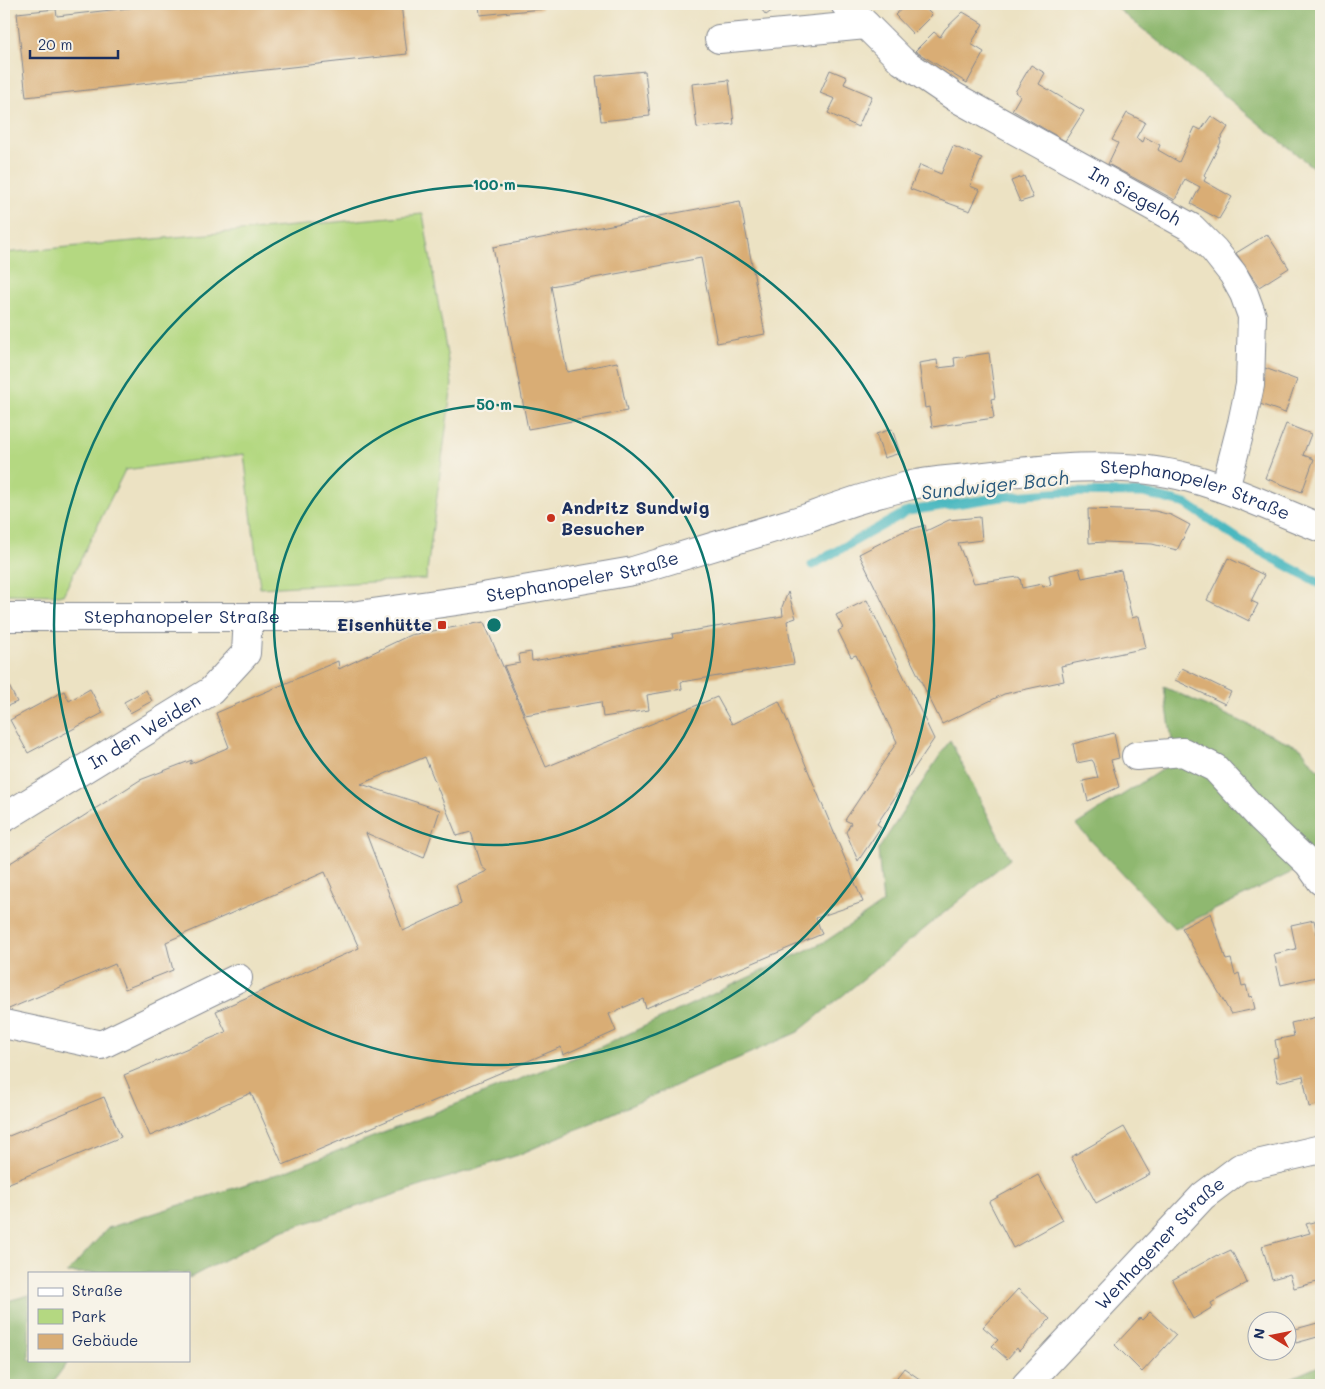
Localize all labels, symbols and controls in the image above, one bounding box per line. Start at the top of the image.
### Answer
scale bar [30,28,118,60]
text: 20 m [38,34,72,54]
street label: Im Siegeloh [1085,160,1186,231]
text: 100 m [472,174,516,194]
text: 50 m [476,394,512,414]
street label: Stephanopeler Straße [1100,454,1294,525]
water label: Sundwiger Bach [920,464,1070,505]
place label: Andritz Sundwig Besucher [561,495,710,540]
marker: Andritz Sundwig Besucher [545,512,557,524]
street label: Stephanopeler Straße [484,545,682,607]
street label: Stephanopeler Straße [84,604,280,628]
place label: Eisenhütte [337,612,432,636]
centre of rings [485,616,503,634]
marker: Eisenhütte [436,619,448,631]
street label: In den Weiden [84,687,205,774]
street label: Wenhagener Straße [1089,1171,1229,1315]
legend [28,1272,190,1362]
text: Straße [72,1280,123,1300]
text: Park [72,1306,106,1326]
north arrow [1248,1312,1298,1362]
text: N [1248,1327,1269,1341]
text: Gebäude [72,1330,138,1350]

